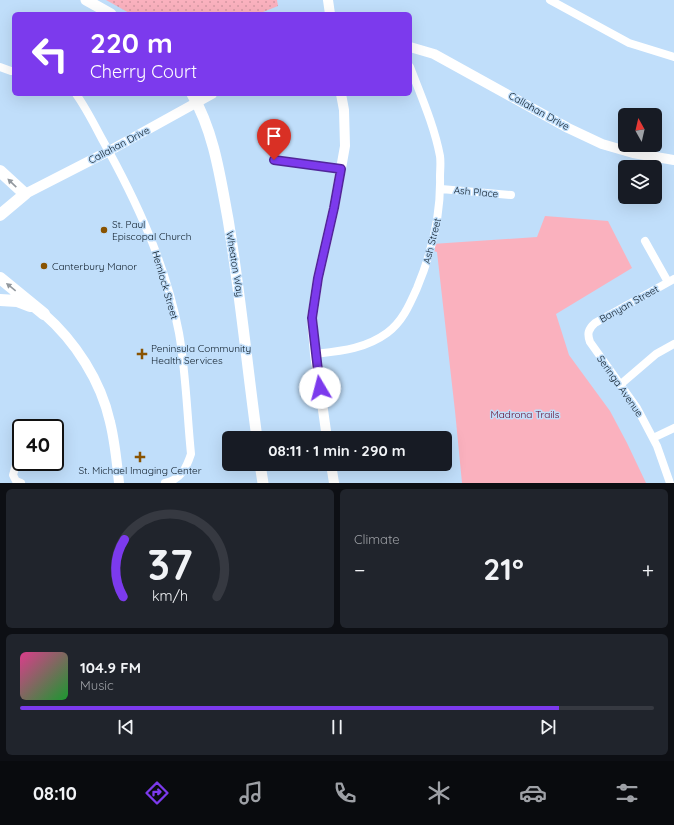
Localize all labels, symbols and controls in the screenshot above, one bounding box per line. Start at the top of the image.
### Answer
text: 220 m [90,25,173,60]
icon: left [24,28,76,80]
text: Cherry Court [90,60,197,83]
street label: Callahan Drive [506,89,572,133]
north arrow [618,108,662,152]
map controls [618,108,662,204]
pin [257,119,291,160]
street label: Callahan Drive [86,123,152,167]
icon: arrive [263,125,285,147]
button: layers [618,160,662,204]
one-way arrow [7,178,17,187]
street label: Ash Place [453,184,499,200]
street label: Ash Street [420,216,444,265]
place label: St. Paul Episcopal Church [112,218,191,243]
marker: St. Paul Episcopal Church [99,225,109,235]
street label: Wheaton Way [223,230,247,298]
street label: Hemlock Street [149,249,181,321]
place label: Canterbury Manor [52,260,137,273]
marker: Canterbury Manor [39,261,49,271]
one-way arrow [6,282,17,291]
street label: Banyan Street [597,282,661,326]
place label: Peninsula Community Health Services [151,342,251,367]
marker: Peninsula Community Health Services [136,348,148,360]
street label: Seringa Avenue [594,353,646,420]
position arrow [299,367,341,409]
park label: Madrona Trails [491,408,560,421]
speed limit sign: 40 [12,419,64,471]
text: 08:11 · 1 min · 290 m [268,441,406,460]
marker: St. Michael Imaging Center [134,451,146,463]
place label: St. Michael Imaging Center [78,464,202,477]
text: Climate [354,531,400,547]
text: 37 [147,537,193,589]
text: 21° [483,550,524,588]
text: − [354,556,365,584]
text: + [642,556,654,584]
text: km/h [152,586,188,604]
text: 104.9 FM [80,658,141,677]
text: Music [80,677,114,693]
icon: previous [115,716,137,738]
icon: pause [326,716,348,738]
icon: next [537,716,559,738]
icon: directions [143,779,171,807]
icon: music [237,779,265,807]
icon: phone [331,779,359,807]
icon: climate [425,779,453,807]
icon: car [519,779,547,807]
icon: filters [613,779,641,807]
text: 08:10 [33,782,77,805]

